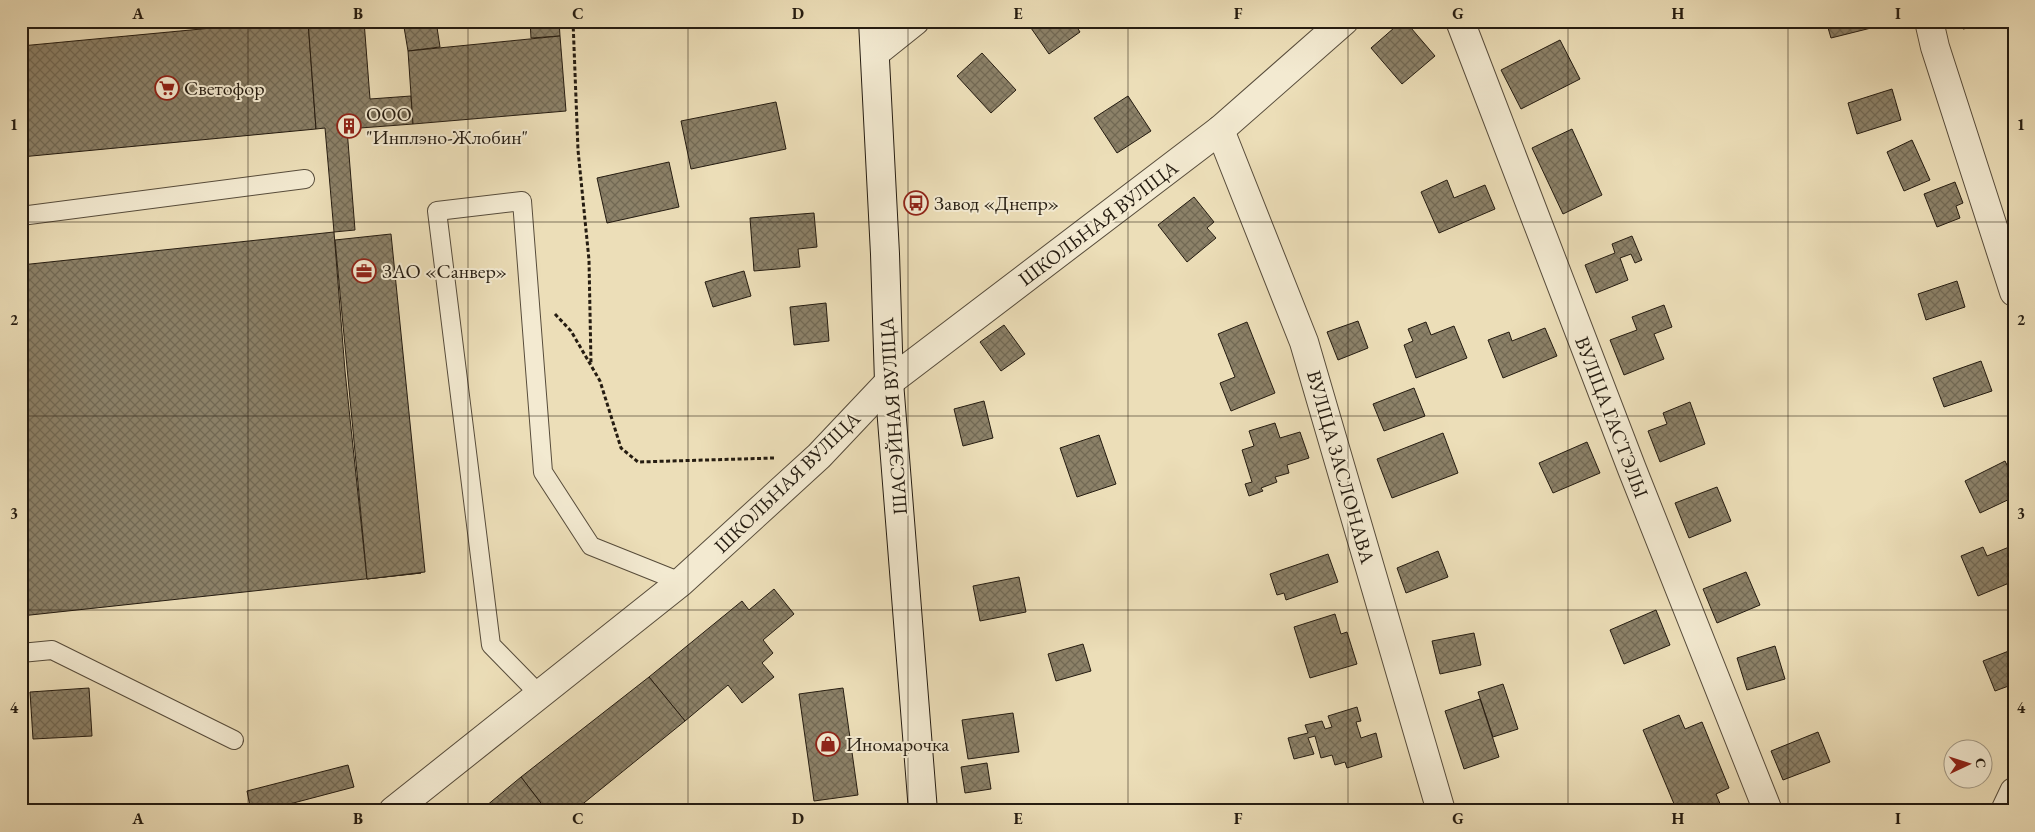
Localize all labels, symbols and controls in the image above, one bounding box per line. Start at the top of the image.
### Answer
text: A [131,3,144,24]
text: B [353,3,363,24]
text: C [572,3,584,24]
text: D [792,3,804,24]
text: E [1013,3,1023,24]
text: F [1234,3,1243,24]
text: G [1452,3,1464,24]
text: H [1672,3,1685,24]
text: I [1895,3,1901,24]
supermarket icon: Светофор [154,75,180,101]
place label: Светофор [184,75,265,101]
place label: ООО "Инплэно-Жлобин" [366,101,528,150]
building icon: ООО "Инплэно-Жлобин" [336,113,362,139]
text: 1 [10,114,18,135]
text: 1 [2017,114,2025,135]
street label: ШКОЛЬНАЯ ВУЛІЦА [1013,154,1183,292]
bus stop icon: Завод «Днепр» [903,190,929,216]
place label: Завод «Днепр» [934,190,1059,216]
office icon: ЗАО «Санвер» [351,258,377,284]
place label: ЗАО «Санвер» [382,258,507,284]
text: 2 [10,309,19,330]
text: 2 [2017,309,2026,330]
street label: ШАСЭЙНАЯ ВУЛІЦА [873,316,913,516]
street label: ВУЛІЦА ГАСТЭЛЫ [1569,333,1655,502]
street label: ВУЛІЦА ЗАСЛОНАВА [1301,367,1381,567]
street label: ШКОЛЬНАЯ ВУЛІЦА [708,405,866,559]
text: 3 [10,503,18,524]
text: 3 [2017,503,2025,524]
text: 4 [10,697,19,718]
text: 4 [2017,697,2026,718]
shop icon: Иномарочка [815,731,841,757]
place label: Иномарочка [846,731,949,757]
north arrow [1942,740,1992,790]
text: С [1972,758,1990,769]
text: A [131,808,144,829]
text: B [353,808,363,829]
text: C [572,808,584,829]
text: D [792,808,804,829]
text: E [1013,808,1023,829]
text: F [1234,808,1243,829]
text: G [1452,808,1464,829]
text: H [1672,808,1685,829]
text: I [1895,808,1901,829]

